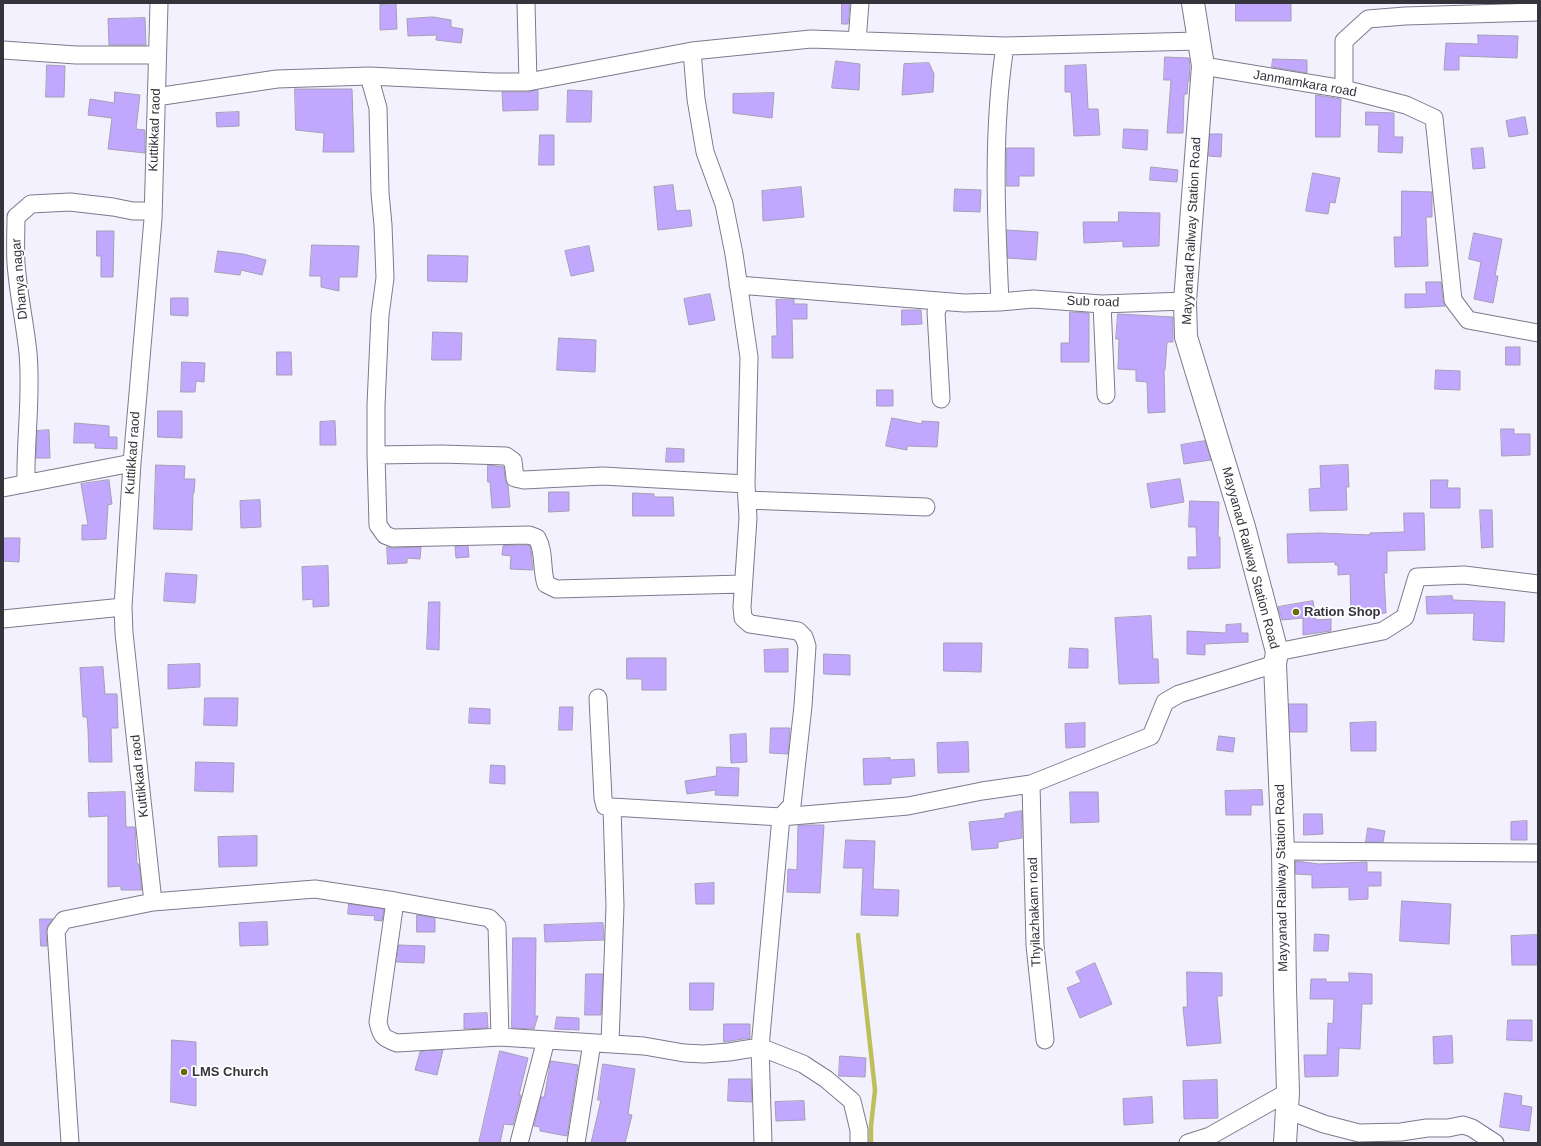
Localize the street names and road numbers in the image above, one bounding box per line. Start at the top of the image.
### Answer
street label: Janmamkara road [1252,67,1358,101]
street label: Kuttikkad raod [146,88,164,172]
street label: Mayyanad Railway Station Road [1179,137,1205,325]
street label: Dhanya nagar [9,238,31,320]
street label: Sub road [1066,293,1120,311]
street label: Kuttikkad raod [122,411,144,495]
street label: Mayyanad Railway Station Road [1218,465,1282,651]
street label: Kuttikkad raod [128,734,152,818]
street label: Mayyanad Railway Station Road [1273,784,1291,972]
street label: Thyilazhakam road [1025,857,1045,967]

